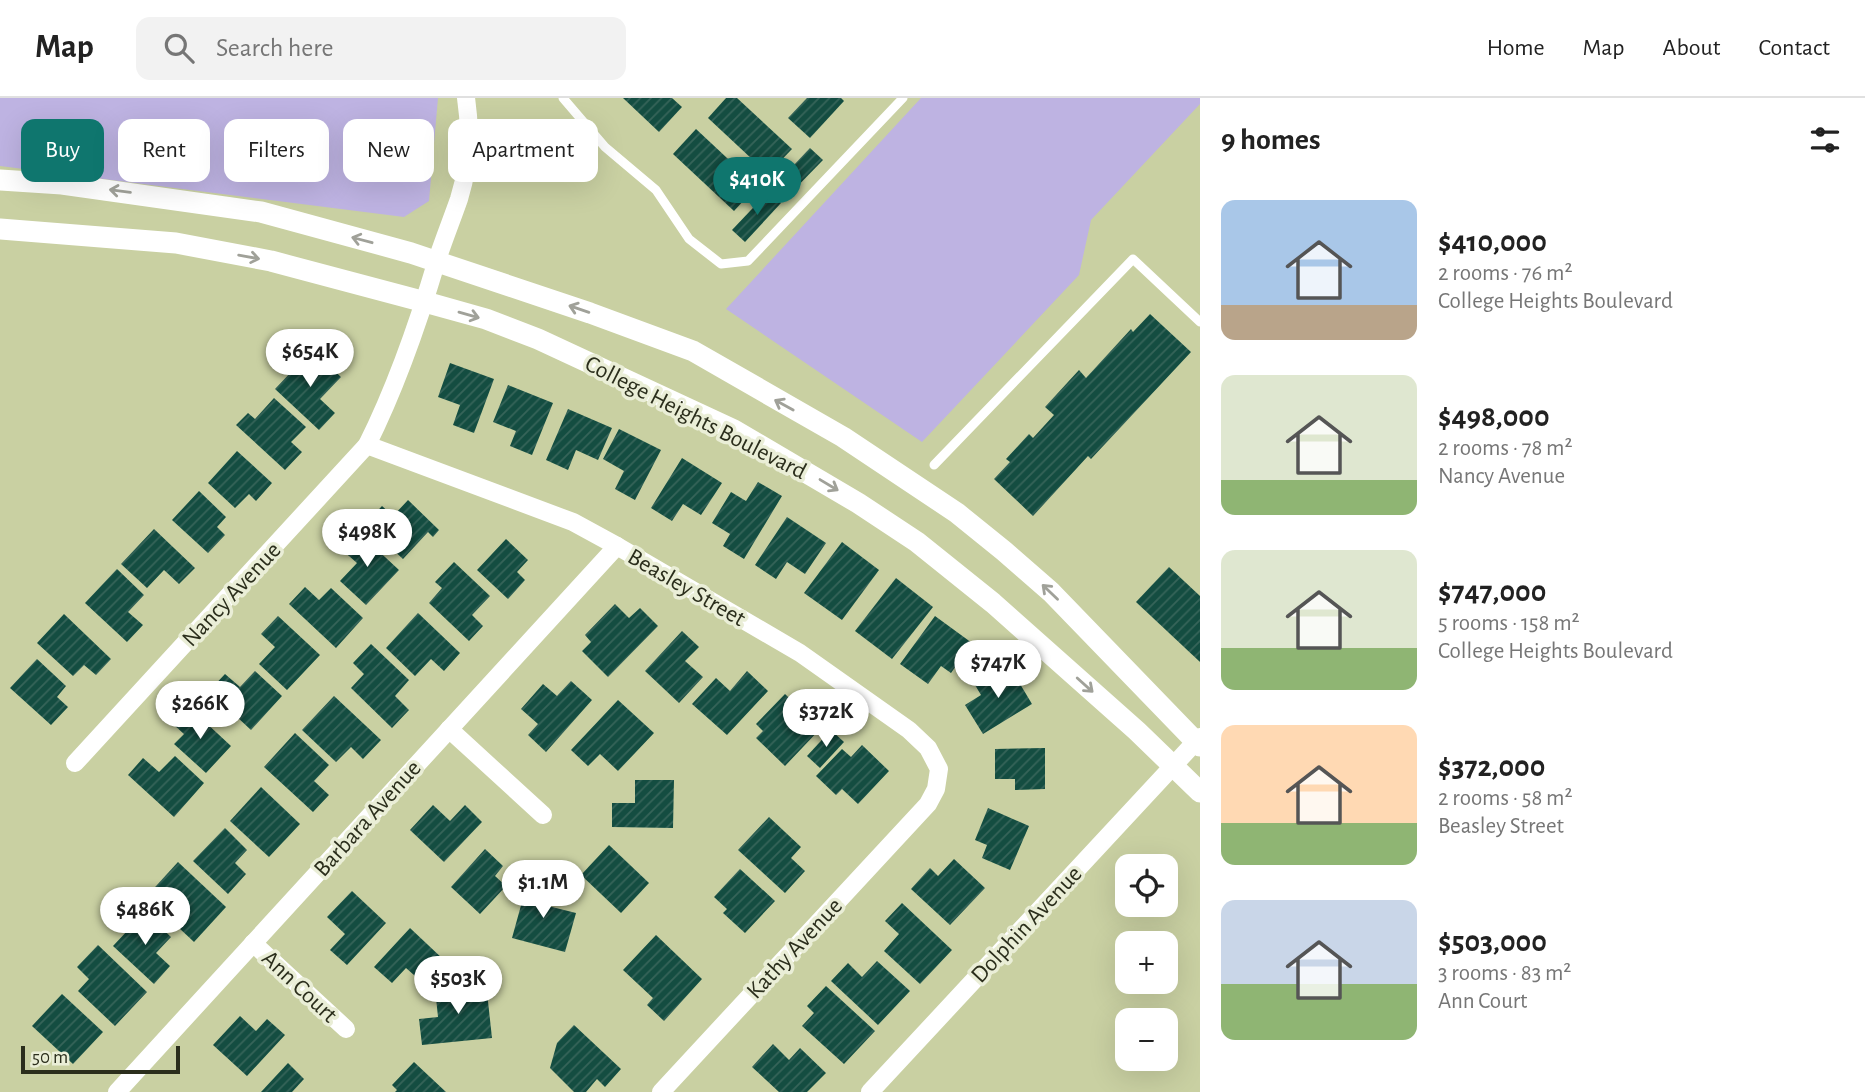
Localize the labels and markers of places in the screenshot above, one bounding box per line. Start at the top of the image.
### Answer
pin: $410K [708,158,806,217]
pin: $654K [261,330,359,389]
pin: $498K [318,510,416,569]
pin: $747K [949,640,1047,700]
pin: $266K [151,682,249,741]
pin: $372K [777,690,875,749]
pin: $1.1M [494,860,592,920]
pin: $486K [96,888,194,947]
pin: $503K [409,956,507,1016]

